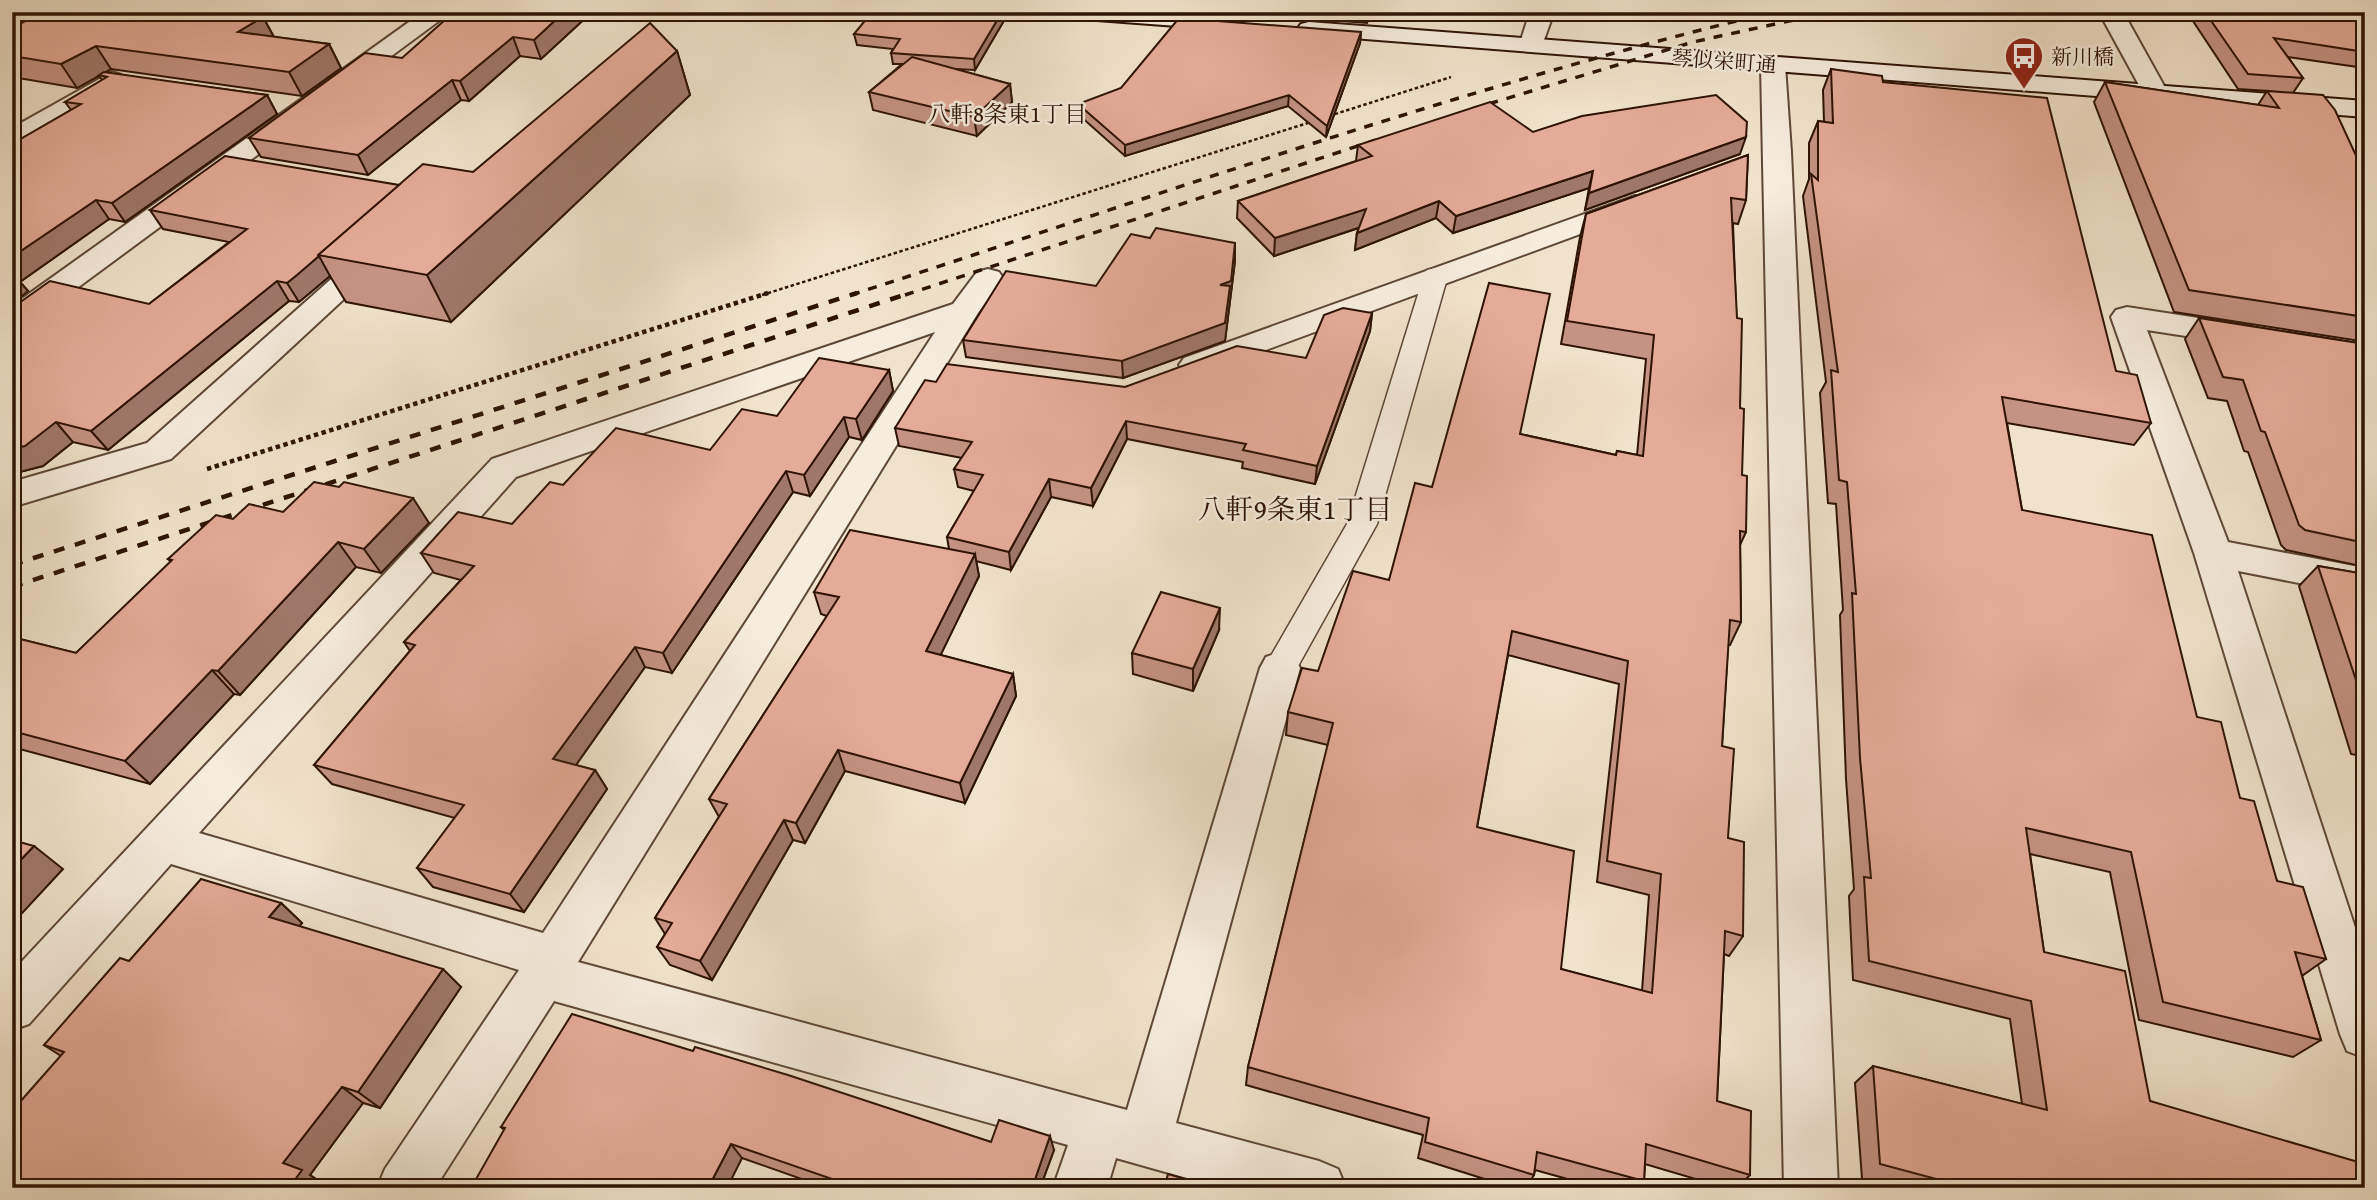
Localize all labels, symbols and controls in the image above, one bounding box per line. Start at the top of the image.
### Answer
bus stop icon: 新川橋 [2003,35,2045,90]
place label: 新川橋 [2051,41,2114,72]
street label: 琴似栄町通 [1671,42,1777,80]
district label: 八軒8条東1丁目 [927,97,1087,130]
district label: 八軒9条東1丁目 [1198,488,1392,529]

